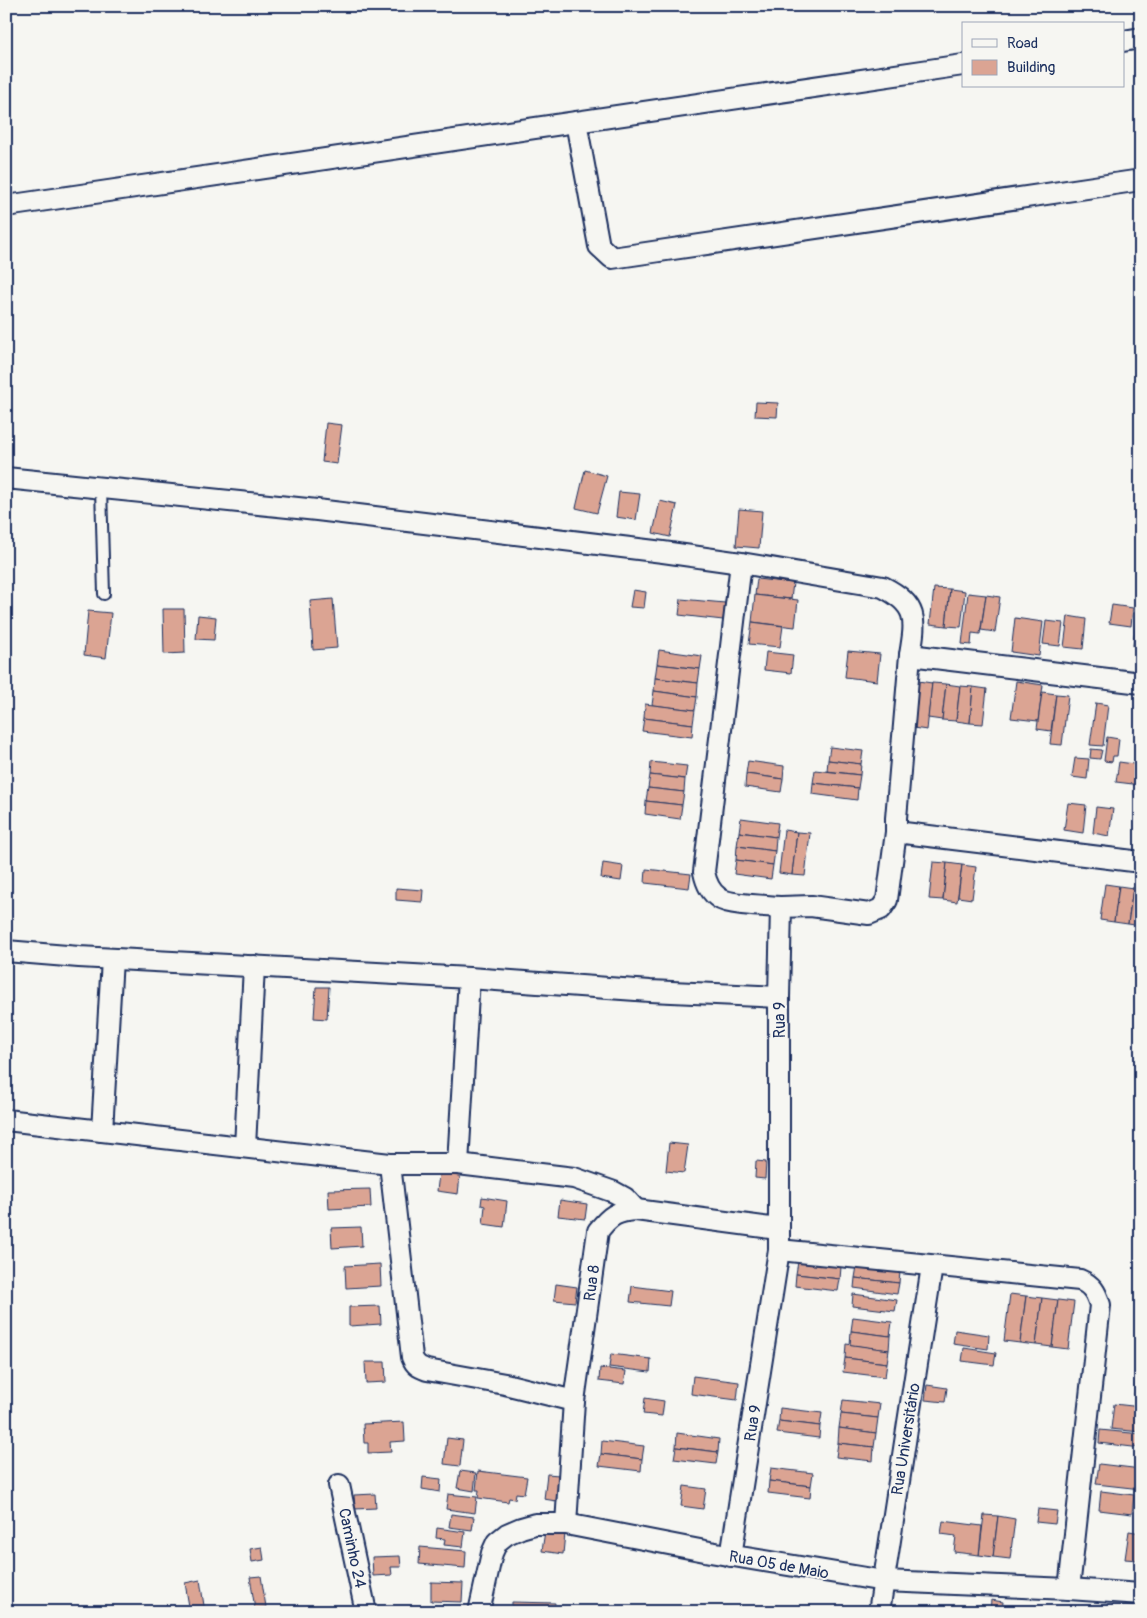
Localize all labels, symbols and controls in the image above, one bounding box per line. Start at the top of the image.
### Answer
legend [962,22,1124,88]
text: Road [1007,34,1038,53]
text: Building [1007,58,1055,77]
street label: Rua 9 [770,1002,790,1038]
street label: Rua 8 [580,1264,604,1303]
street label: Rua Universitário [887,1381,925,1497]
street label: Rua 9 [740,1404,766,1443]
street label: Caminho 24 [334,1506,370,1590]
street label: Rua 05 de Maio [727,1546,831,1584]

